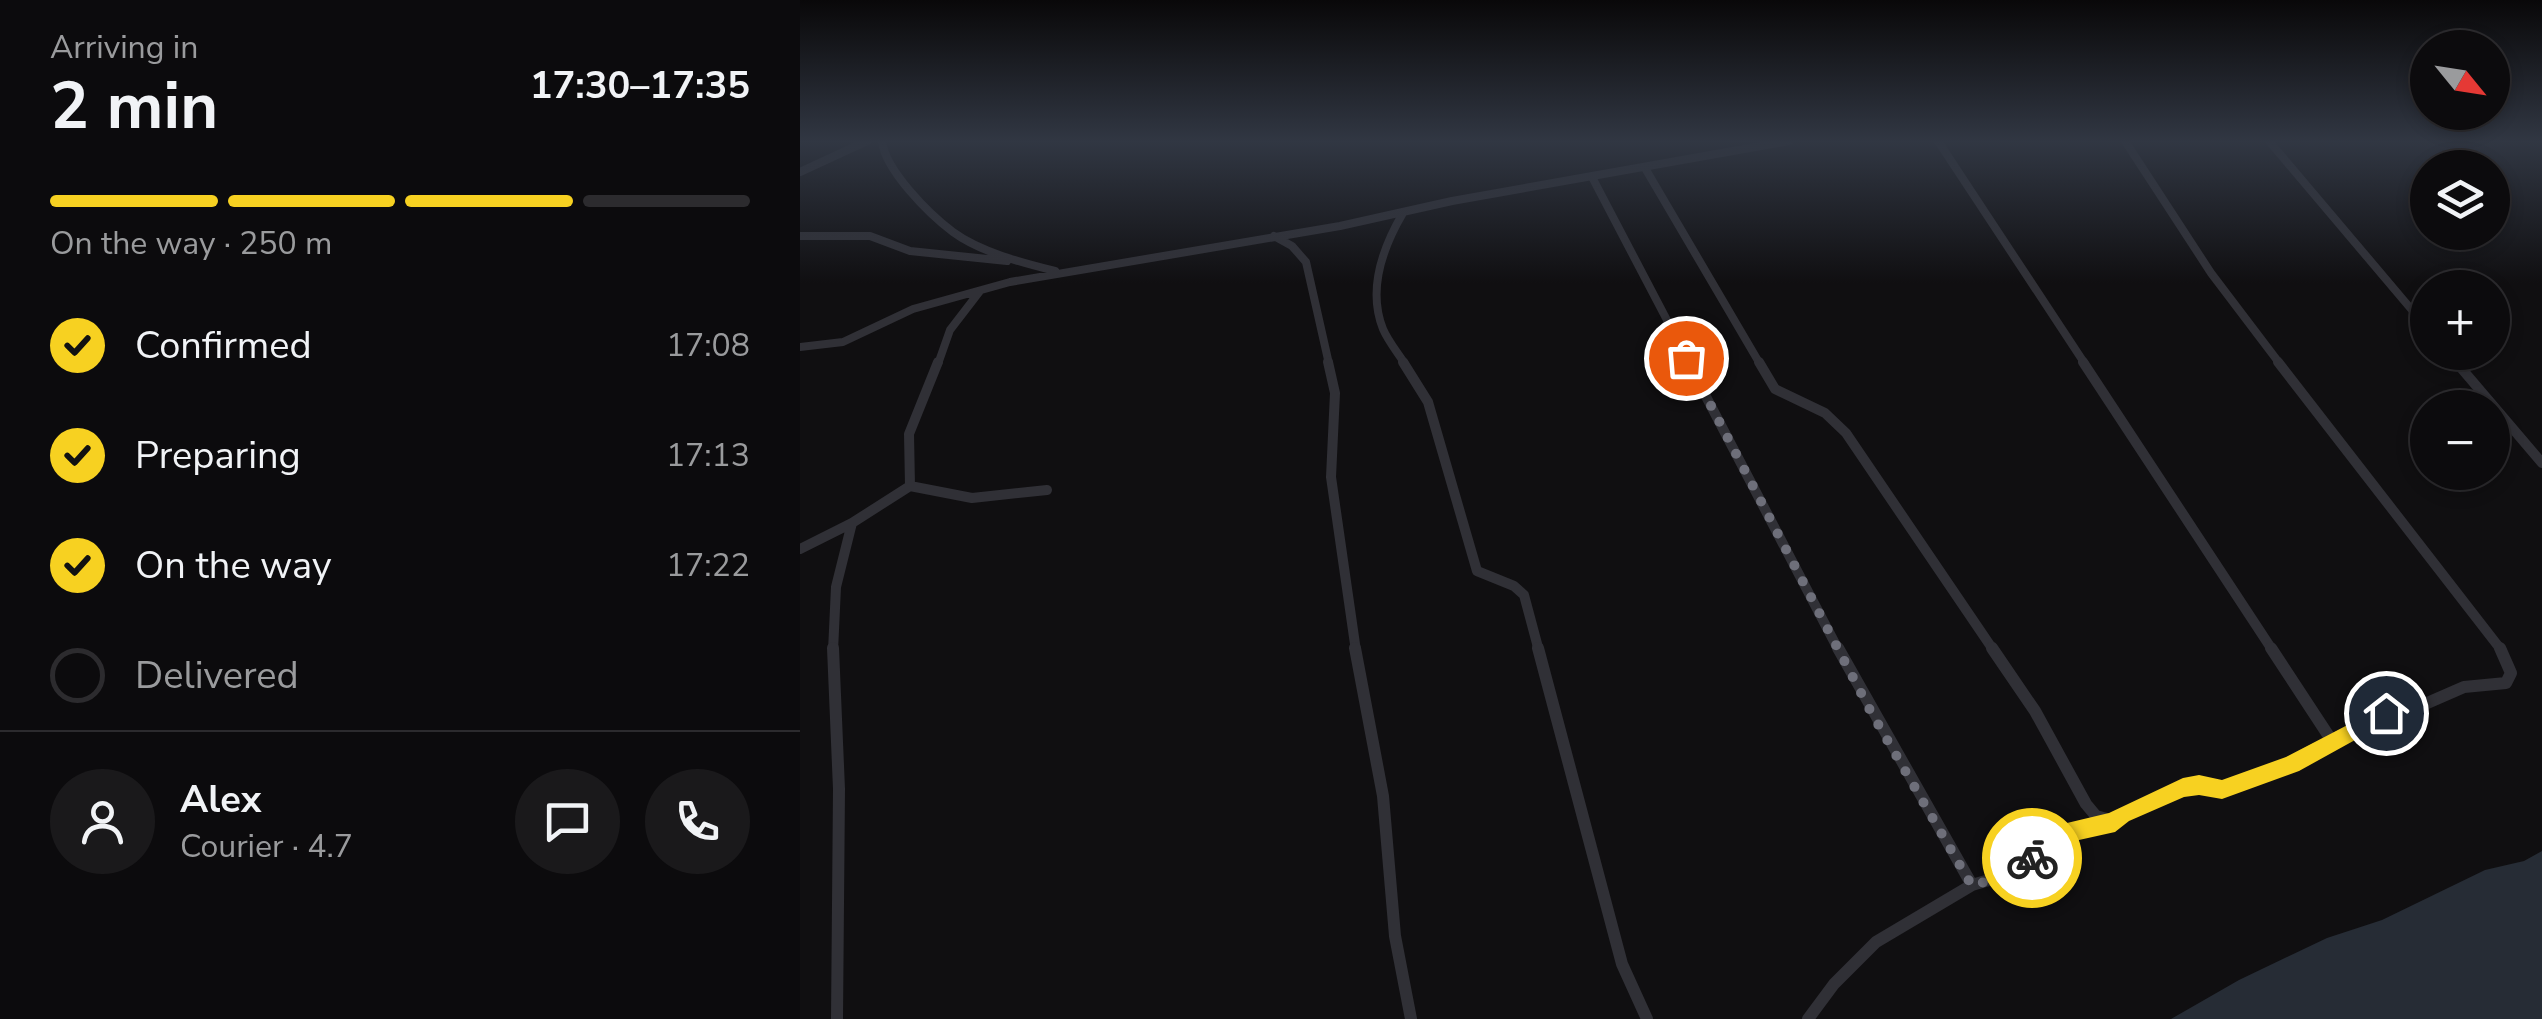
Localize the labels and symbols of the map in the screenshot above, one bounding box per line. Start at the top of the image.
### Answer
north arrow [2410,30,2510,130]
pin [1644,316,1729,401]
pin [2344,671,2429,756]
courier [1982,808,2082,908]

